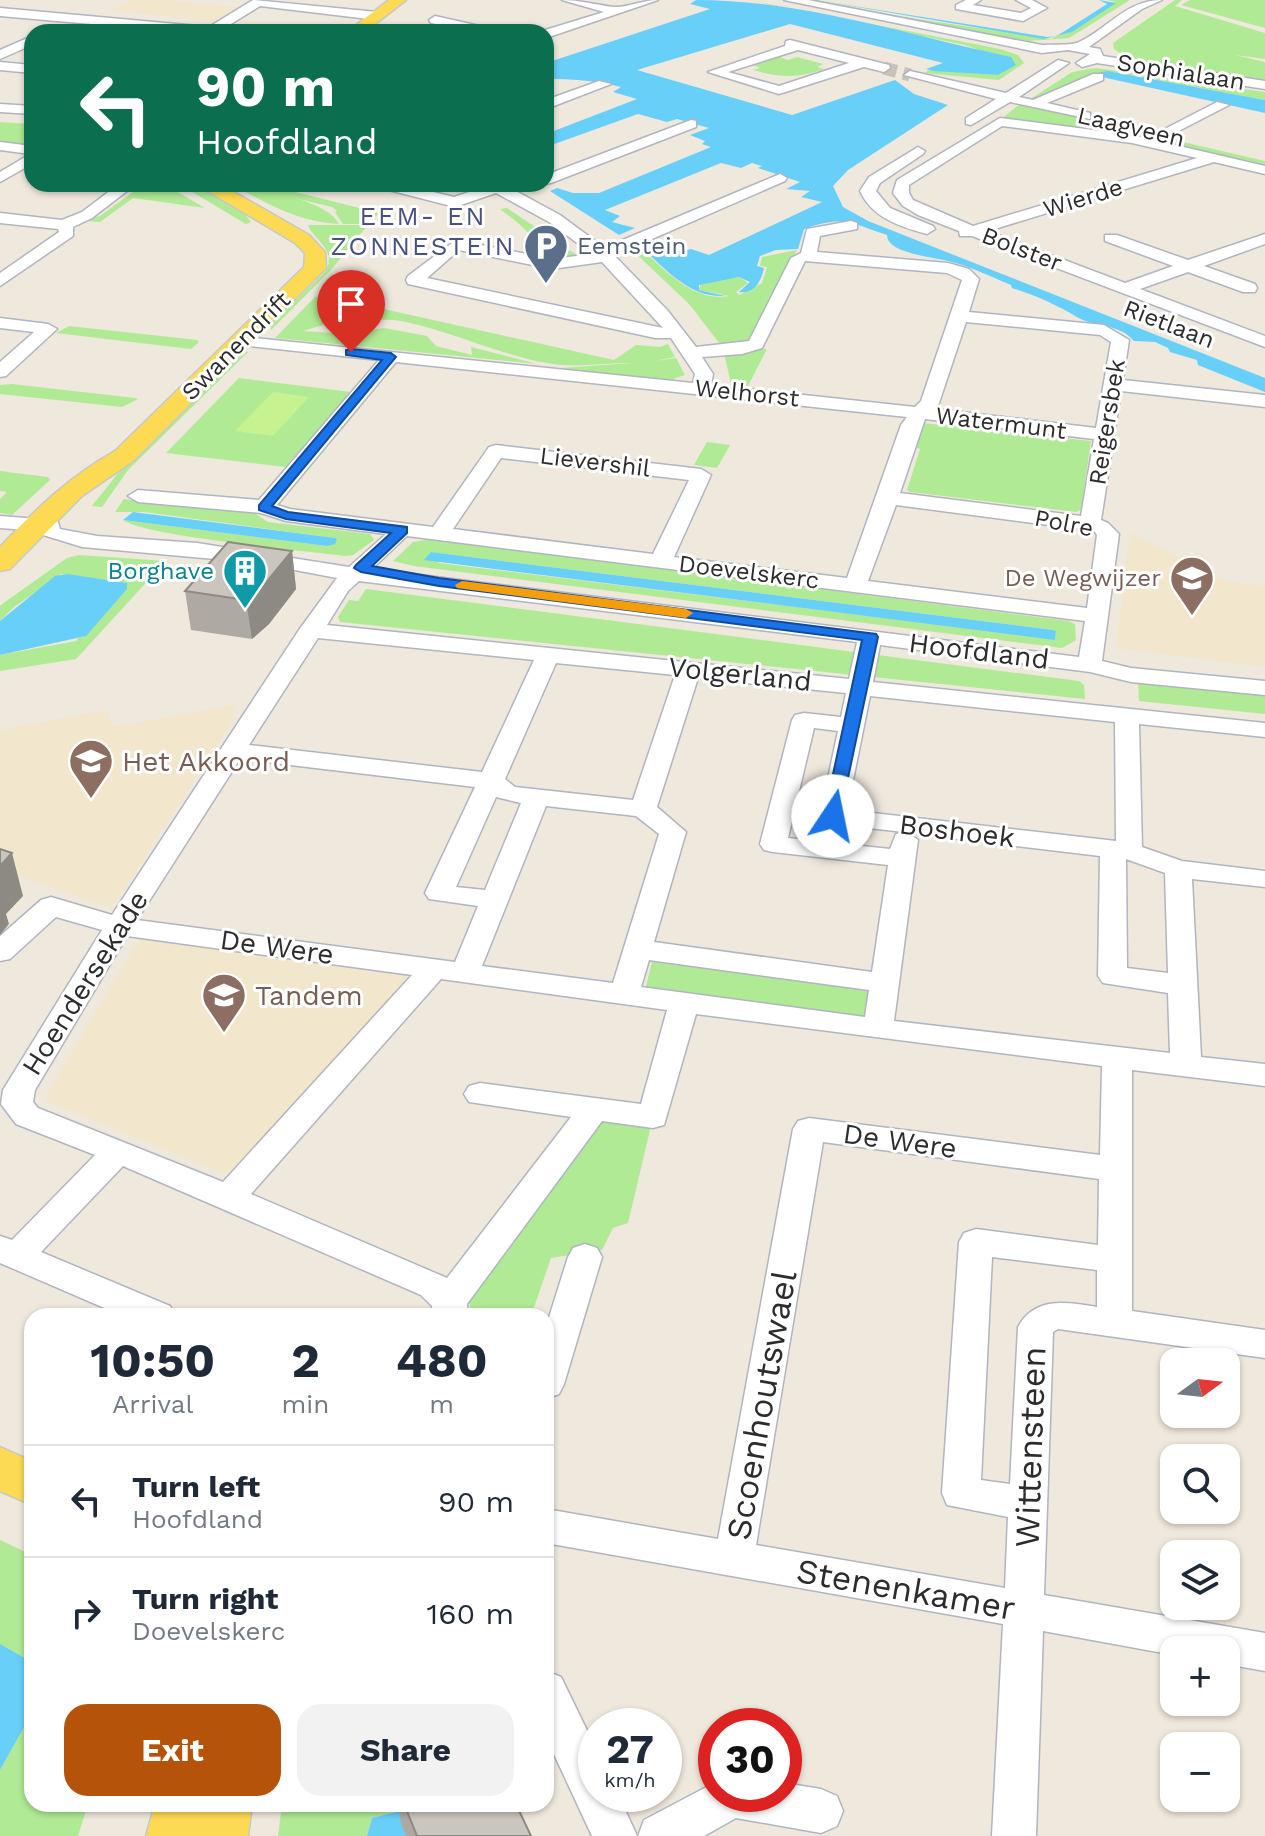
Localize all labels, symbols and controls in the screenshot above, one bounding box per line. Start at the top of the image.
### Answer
street label: Sophialaan [1115,48,1247,96]
text: 90 m [196,54,335,120]
icon: left [64,56,168,160]
street label: Laagveen [1075,101,1187,153]
text: Hoofdland [196,121,377,163]
street label: Wierde [1040,173,1126,223]
district label: EEM- EN ZONNESTEIN [330,201,516,261]
street label: Bolster [978,221,1066,277]
parking icon: Eemstein [522,222,570,285]
place label: Eemstein [577,232,686,260]
pin [317,270,385,352]
icon: arrive [329,282,373,326]
street label: Swanendrift [176,286,296,406]
street label: Rietlaan [1120,294,1218,354]
street label: Reigersbek [1083,357,1131,487]
street label: Welhorst [693,374,801,412]
street label: Watermunt [934,401,1068,445]
street label: Lievershil [538,441,652,483]
street label: Polre [1032,504,1096,542]
building icon: Borghave [221,547,269,610]
street label: Doevelskerc [677,549,821,595]
school or university icon: De Wegwijzer [1168,554,1216,617]
place label: Borghave [108,557,214,585]
place label: De Wegwijzer [1005,564,1161,592]
street label: Hoofdland [907,626,1051,676]
street label: Volgerland [667,650,813,698]
school or university icon: Het Akkoord [67,737,115,800]
place label: Het Akkoord [122,745,290,778]
position arrow [791,774,875,858]
street label: Boshoek [897,808,1017,854]
street label: Hoendersekade [15,885,155,1081]
street label: De Were [218,923,336,971]
school or university icon: Tandem [200,971,248,1034]
place label: Tandem [255,979,363,1012]
street label: De Were [841,1117,959,1165]
street label: Scoenhoutswael [718,1267,804,1543]
text: 10:50 [90,1332,215,1389]
text: 2 [291,1332,320,1389]
text: 480 [396,1332,488,1389]
street label: Wittensteen [1007,1346,1053,1548]
north arrow [1160,1348,1240,1428]
map controls [1160,1348,1240,1812]
text: Arrival [112,1389,193,1419]
text: min [282,1389,329,1419]
text: m [429,1389,454,1419]
button: search [1160,1444,1240,1524]
text: Turn left [132,1469,260,1504]
icon: left [64,1479,108,1523]
text: 90 m [438,1484,514,1519]
text: Hoofdland [132,1504,263,1534]
button: layers [1160,1540,1240,1620]
street label: Stenenkamer [793,1550,1019,1628]
text: Turn right [132,1581,278,1616]
icon: right [64,1591,108,1635]
text: 160 m [427,1596,514,1631]
text: Doevelskerc [132,1616,285,1646]
button: + [1160,1636,1240,1716]
button: Exit [64,1704,281,1796]
button: Share [297,1704,514,1796]
speed limit sign: 30 [698,1708,802,1812]
text: 27 [606,1726,654,1773]
button: − [1160,1732,1240,1812]
text: km/h [604,1768,656,1792]

